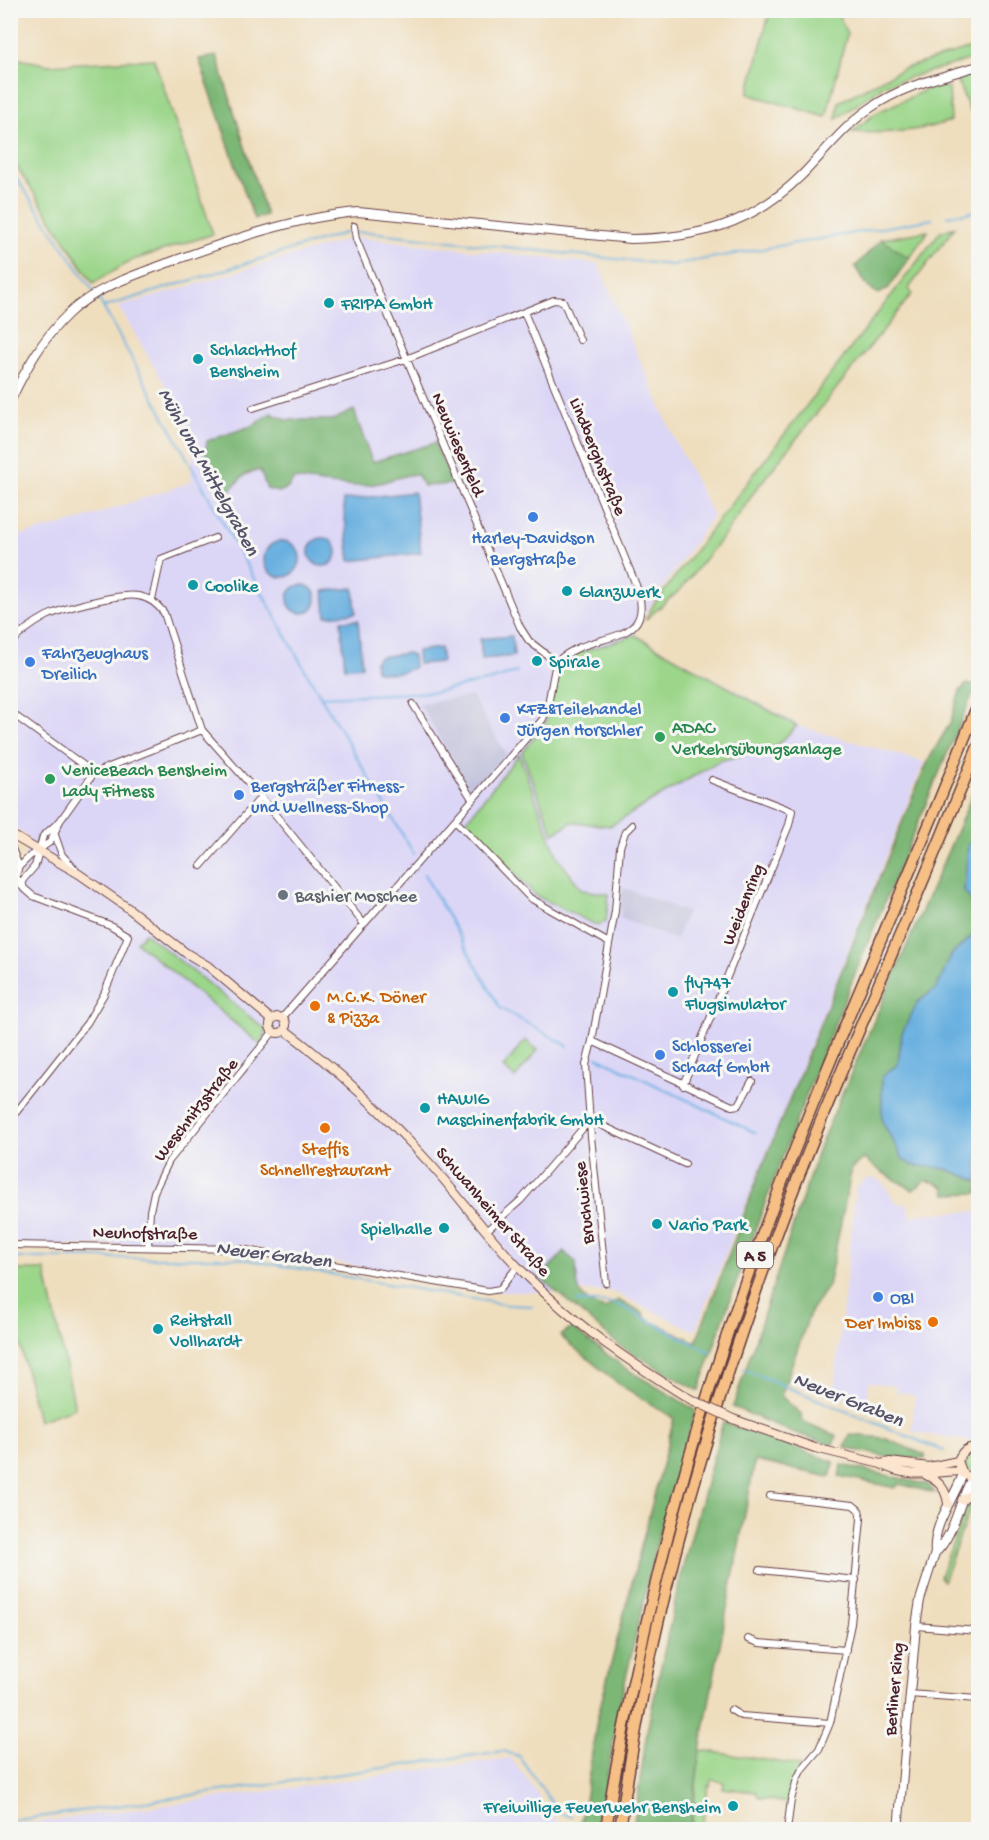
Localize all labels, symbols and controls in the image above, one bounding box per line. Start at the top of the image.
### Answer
place label: FRIPA GmbH [340,295,433,316]
marker: FRIPA GmbH [322,296,336,310]
place label: Schlachthof Bensheim [209,341,297,383]
marker: Schlachthof Bensheim [191,352,205,366]
water label: Mühl und Mittelgraben [151,385,263,561]
street label: Neuwiesenfeld [425,390,488,501]
street label: Lindberghstraße [563,395,630,520]
marker: Harley-Davidson Bergstraße [526,510,540,524]
place label: Harley-Davidson Bergstraße [471,529,595,571]
place label: Coolike [205,577,259,598]
marker: Coolike [186,578,200,592]
place label: GlanzWerk [579,583,662,604]
marker: GlanzWerk [560,584,574,598]
place label: Fahrzeughaus Dreilich [41,644,149,686]
place label: Spirale [549,653,600,674]
marker: Spirale [530,654,544,668]
marker: Fahrzeughaus Dreilich [23,655,37,669]
place label: KFZ&Teilehandel Jürgen Horschler [517,700,643,742]
marker: KFZ&Teilehandel Jürgen Horschler [498,711,512,725]
place label: ADAC Verkehrsübungsanlage [671,719,842,761]
marker: ADAC Verkehrsübungsanlage [653,730,667,744]
place label: VeniceBeach Bensheim Lady Fitness [61,761,227,803]
marker: VeniceBeach Bensheim Lady Fitness [43,772,57,786]
place label: Bergsträßer Fitness- und Wellness-Shop [250,777,405,819]
marker: Bergsträßer Fitness- und Wellness-Shop [232,788,246,802]
street label: Weidenring [718,861,770,949]
place label: Bashier Moschee [294,887,418,908]
marker: Bashier Moschee [276,888,290,902]
place label: fly747 Flugsimulator [684,974,787,1016]
marker: fly747 Flugsimulator [666,985,680,999]
place label: M.C.K. Döner & Pizza [327,988,427,1030]
marker: M.C.K. Döner & Pizza [308,999,322,1013]
place label: Schlosserei Schaaf GmbH [672,1037,771,1079]
marker: Schlosserei Schaaf GmbH [653,1048,667,1062]
street label: Weschnitzstraße [150,1054,244,1166]
place label: HAWIG Maschinenfabrik GmbH [437,1090,604,1132]
marker: HAWIG Maschinenfabrik GmbH [418,1101,432,1115]
marker: Steffis Schnellrestaurant [318,1121,332,1135]
place label: Steffis Schnellrestaurant [260,1140,392,1182]
street label: Schwanheimer Straße [430,1144,554,1282]
street label: Bruchwiese [571,1160,600,1246]
place label: Vario Park [668,1216,749,1237]
marker: Vario Park [650,1217,664,1231]
place label: Spielhalle [361,1220,433,1241]
marker: Spielhalle [437,1221,451,1235]
street label: Neuhofstraße [92,1223,198,1246]
water label: Neuer Graben [215,1238,333,1275]
road number: A 5 [737,1242,773,1268]
place label: OBI [890,1289,914,1310]
marker: OBI [871,1290,885,1304]
place label: Reitstall Vollhardt [169,1311,243,1353]
place label: Der Imbiss [845,1314,922,1335]
marker: Der Imbiss [926,1315,940,1329]
marker: Reitstall Vollhardt [151,1322,165,1336]
water label: Neuer Graben [790,1369,906,1434]
street label: Berliner Ring [881,1642,910,1738]
place label: Freiwillige Feuerwehr Bensheim [482,1798,721,1819]
marker: Freiwillige Feuerwehr Bensheim [726,1799,740,1813]

